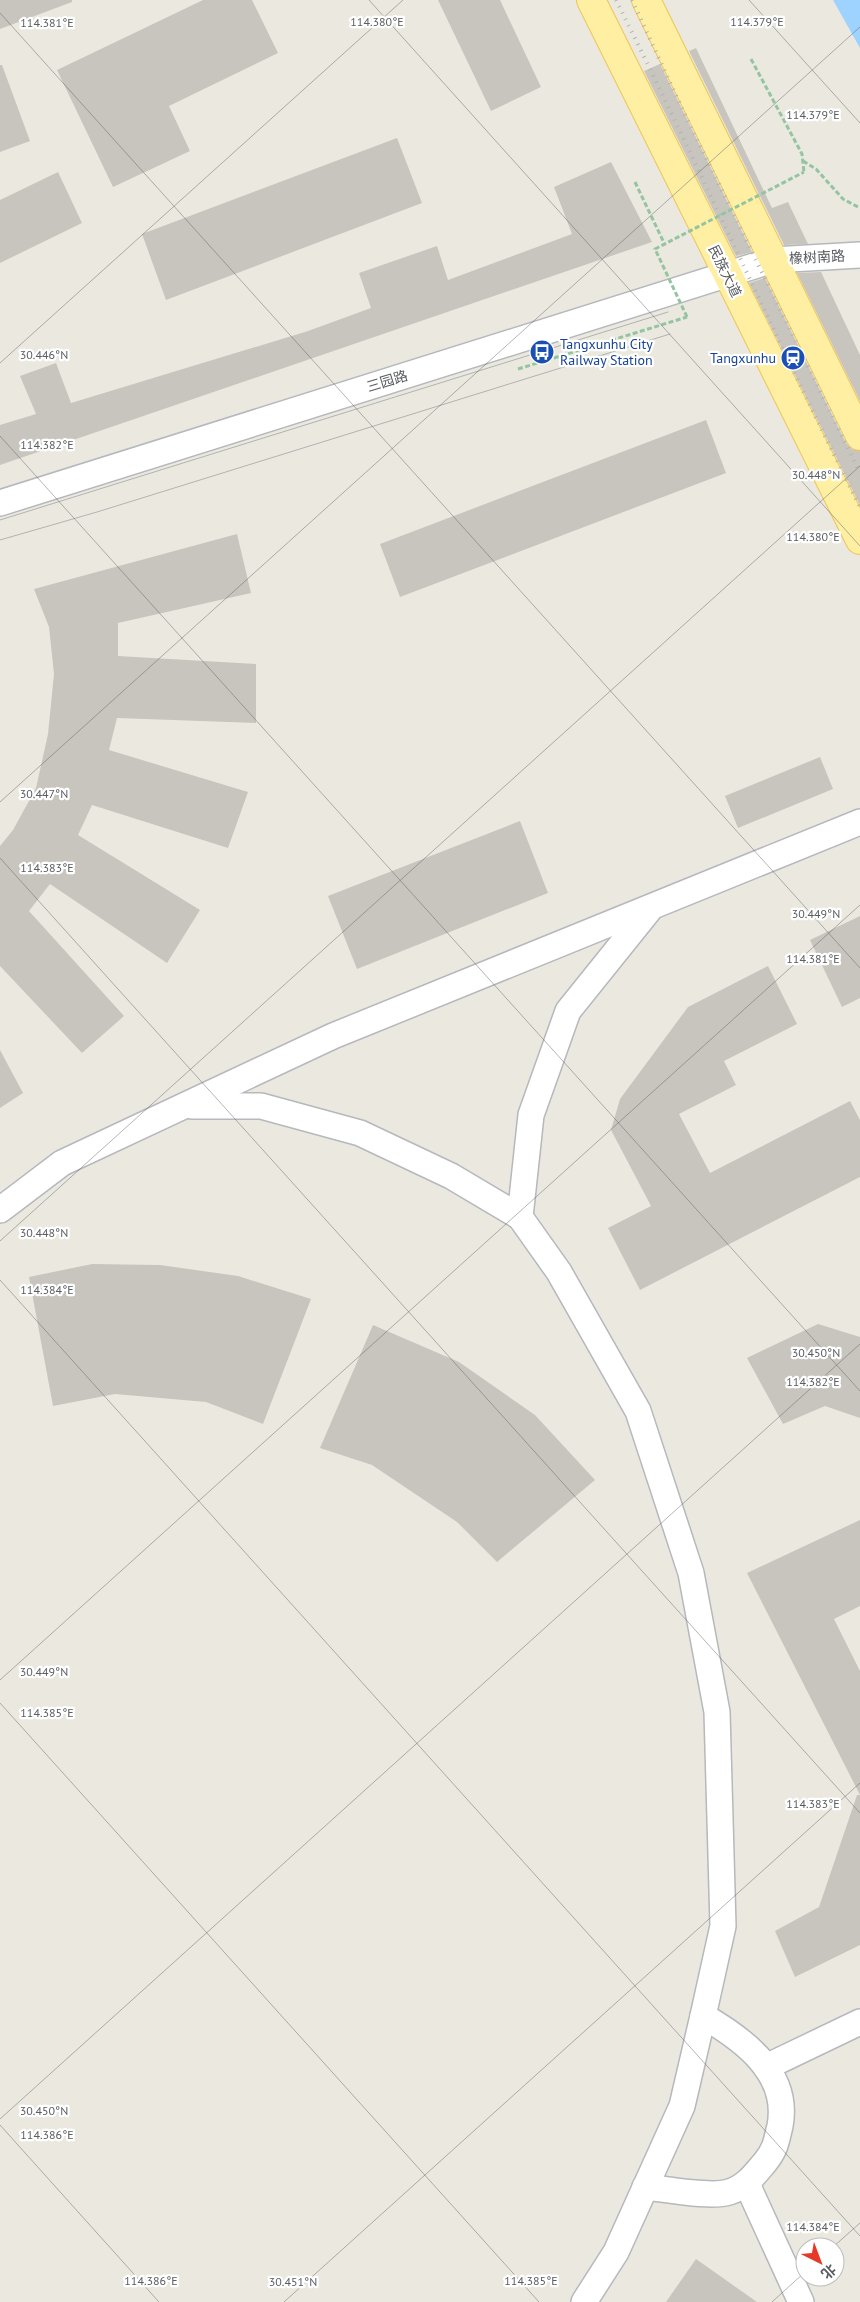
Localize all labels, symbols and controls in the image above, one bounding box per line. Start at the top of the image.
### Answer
text: 114.380°E [350,14,404,29]
text: 114.379°E [730,14,784,29]
text: 114.381°E [20,15,74,30]
text: 114.379°E [786,107,840,122]
street label: 民族大道 [705,242,745,300]
street label: 橡树南路 [789,247,845,267]
place label: Tangxunhu City Railway Station [560,335,653,369]
bus stop icon: Tangxunhu City Railway Station [529,339,555,365]
station icon: Tangxunhu [780,345,806,371]
text: 30.446°N [20,347,68,362]
place label: Tangxunhu [710,349,776,367]
street label: 三园路 [364,366,410,396]
text: 114.382°E [20,437,74,452]
text: 30.448°N [792,467,840,482]
text: 114.380°E [786,529,840,544]
text: 30.447°N [20,786,68,801]
text: 114.383°E [20,860,74,875]
text: 30.449°N [792,906,840,921]
text: 114.381°E [786,951,840,966]
text: 30.448°N [20,1225,68,1240]
text: 114.384°E [20,1282,74,1297]
text: 30.450°N [792,1345,840,1360]
text: 114.382°E [786,1374,840,1389]
text: 30.449°N [20,1664,68,1679]
text: 114.385°E [20,1705,74,1720]
text: 114.383°E [786,1796,840,1811]
text: 30.450°N [20,2103,68,2118]
text: 114.386°E [20,2127,74,2142]
text: 114.384°E [786,2219,840,2234]
north arrow [795,2237,845,2287]
text: 北 [817,2260,840,2283]
text: 114.386°E [124,2273,178,2288]
text: 114.385°E [504,2273,558,2288]
text: 30.451°N [269,2274,317,2289]

